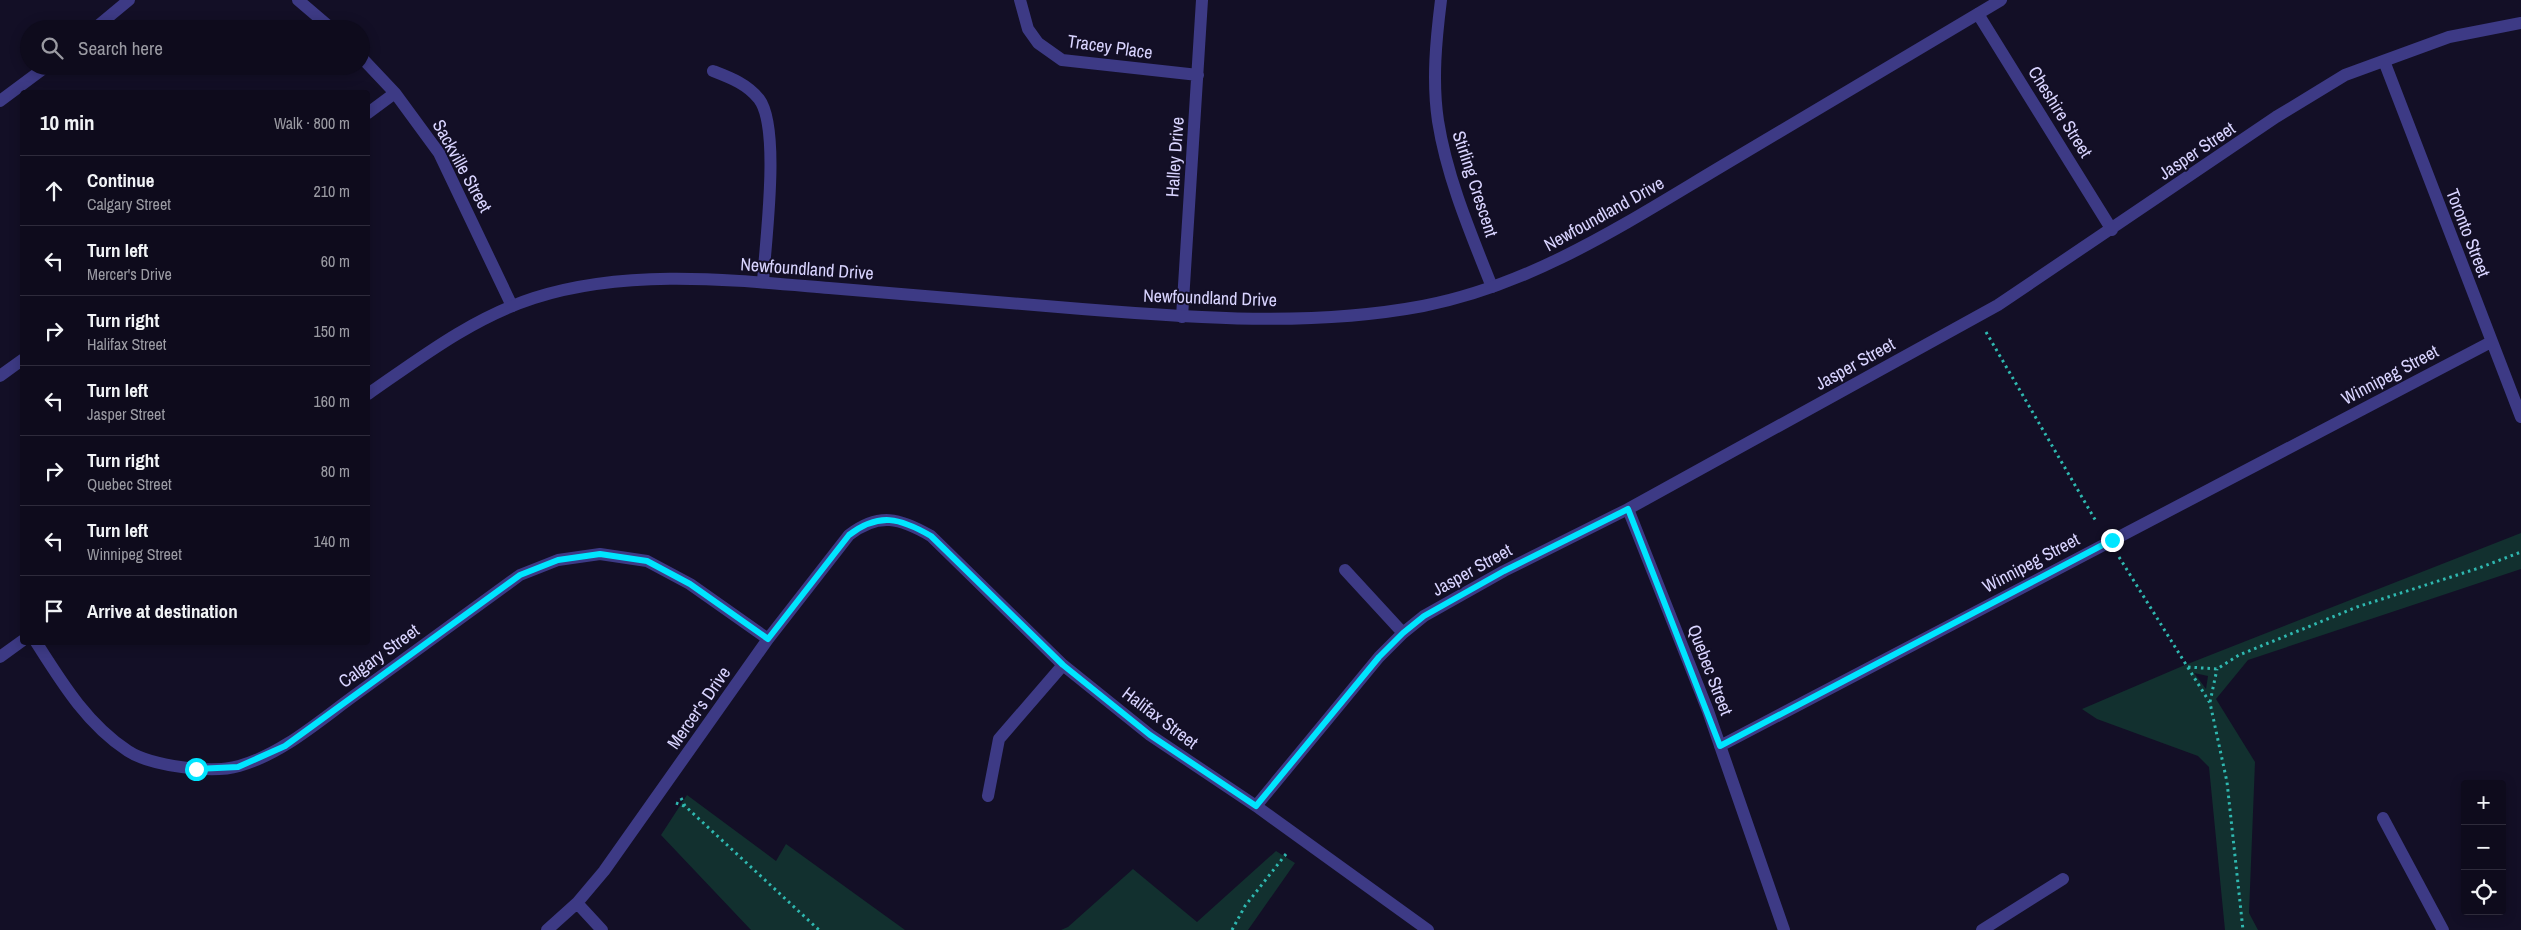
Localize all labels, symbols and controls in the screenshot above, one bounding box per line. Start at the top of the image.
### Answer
search box [20,20,370,75]
street label: Tracey Place [1066,28,1154,65]
icon: search [38,34,66,62]
text: Search here [78,35,163,61]
street label: Cheshire Street [2022,61,2098,162]
text: 10 min [40,108,95,137]
text: Walk · 800 m [274,112,350,134]
street label: Sackville Street [427,115,498,217]
street label: Halley Drive [1159,116,1190,198]
street label: Jasper Street [2153,116,2240,185]
street label: Stirling Crescent [1447,128,1504,240]
text: Continue [87,167,155,193]
street label: Newfoundland Drive [1539,170,1668,257]
icon: ahead [40,177,68,205]
text: 210 m [314,180,350,202]
street label: Toronto Street [2440,185,2497,281]
text: Calgary Street [87,193,171,215]
text: Turn left [87,237,148,263]
icon: left [40,247,68,275]
text: 60 m [321,250,350,272]
street label: Newfoundland Drive [739,251,875,286]
text: Mercer's Drive [87,263,172,285]
street label: Newfoundland Drive [1143,283,1277,312]
text: Turn right [87,307,159,333]
icon: right [40,317,68,345]
text: 150 m [314,320,350,342]
street label: Jasper Street [1810,331,1899,396]
text: Halifax Street [87,333,167,355]
street label: Winnipeg Street [2337,338,2443,411]
text: Turn left [87,377,148,403]
icon: left [40,387,68,415]
text: 160 m [314,390,350,412]
text: Jasper Street [87,403,165,425]
text: Turn right [87,447,159,473]
icon: right [40,457,68,485]
text: 80 m [321,460,350,482]
text: Quebec Street [87,473,172,495]
text: Turn left [87,517,148,543]
street label: Winnipeg Street [1978,526,2084,599]
icon: left [40,527,68,555]
route end [2101,529,2124,552]
text: 140 m [314,530,350,552]
street label: Jasper Street [1427,537,1516,602]
text: Winnipeg Street [87,543,182,565]
icon: arrive [40,597,68,625]
text: Arrive at destination [87,598,238,624]
street label: Calgary Street [333,618,424,693]
street label: Quebec Street [1682,621,1739,719]
street label: Mercer's Drive [661,661,736,754]
street label: Halifax Street [1117,681,1204,754]
route start [185,758,208,781]
map controls [2461,780,2506,915]
button: + [2461,780,2506,825]
button: − [2461,825,2506,870]
button: locate [2461,870,2506,915]

